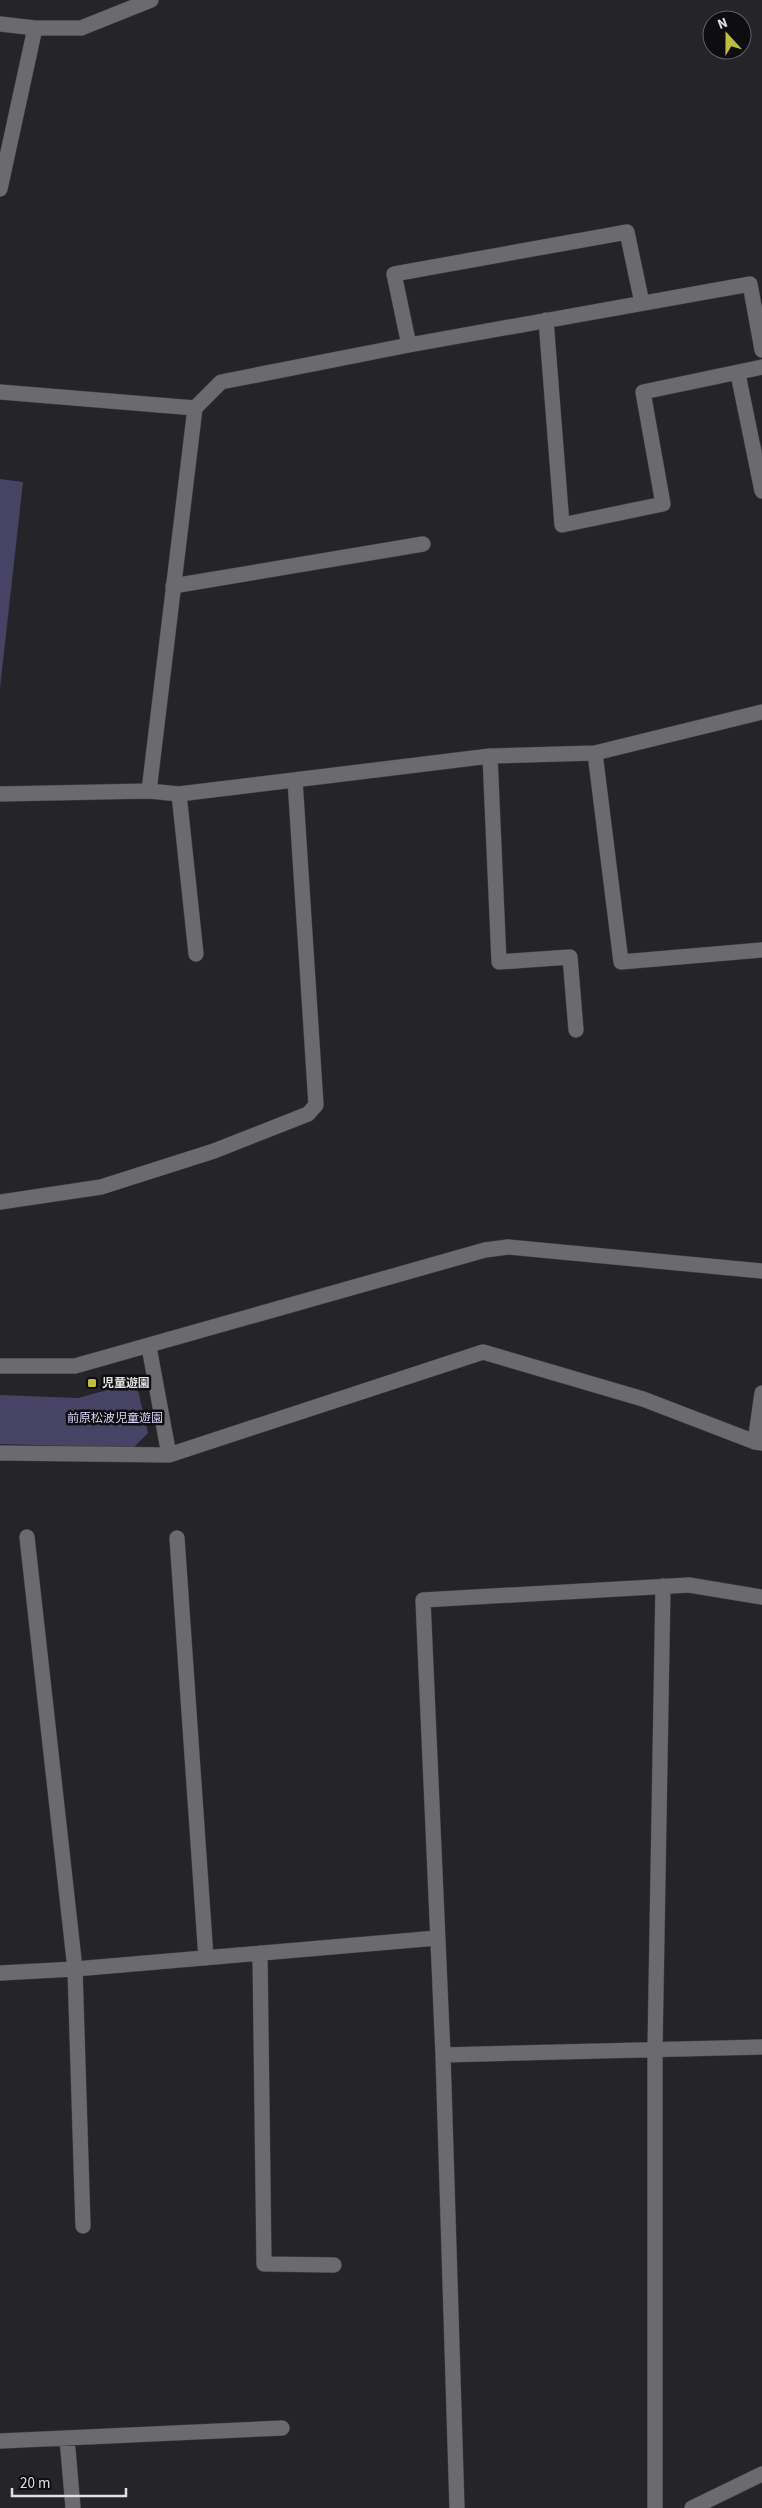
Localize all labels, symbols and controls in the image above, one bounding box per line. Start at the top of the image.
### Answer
north arrow [702,10,752,60]
text: N [715,13,731,35]
place label: 児童遊園 [102,1375,150,1392]
marker: 児童遊園 [86,1377,98,1389]
park label: 前原松波児童遊園 [67,1410,163,1427]
scale bar [12,2466,126,2498]
text: 20 m [20,2473,50,2494]

